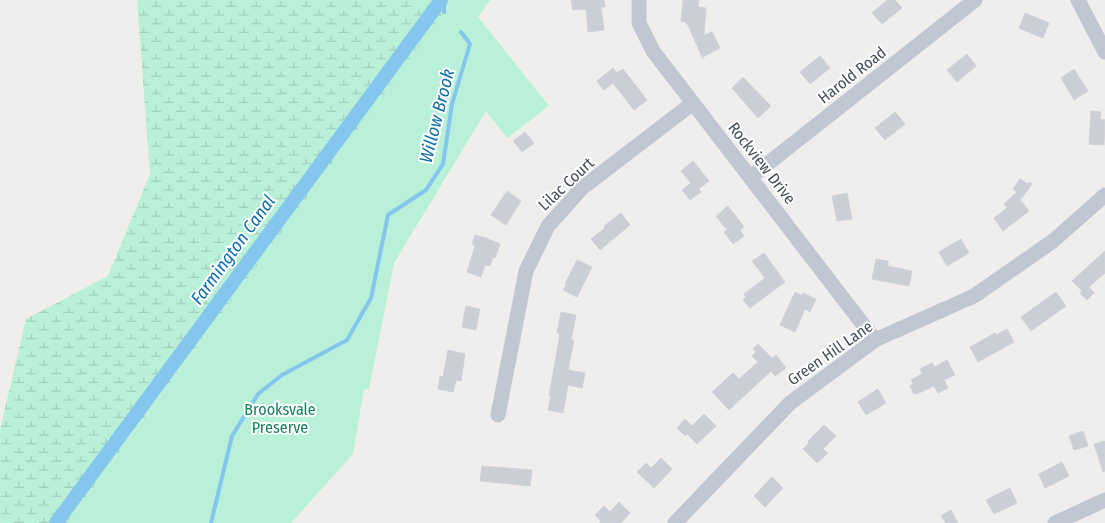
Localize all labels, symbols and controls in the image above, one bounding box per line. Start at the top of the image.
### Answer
street label: Harold Road [814,43,890,107]
water label: Willow Brook [415,67,459,165]
street label: Rockview Drive [724,118,800,208]
street label: Lilac Court [534,153,598,215]
water label: Farmington Canal [186,191,280,309]
street label: Green Hill Lane [784,317,876,389]
park label: Brooksvale Preserve [244,400,316,437]

